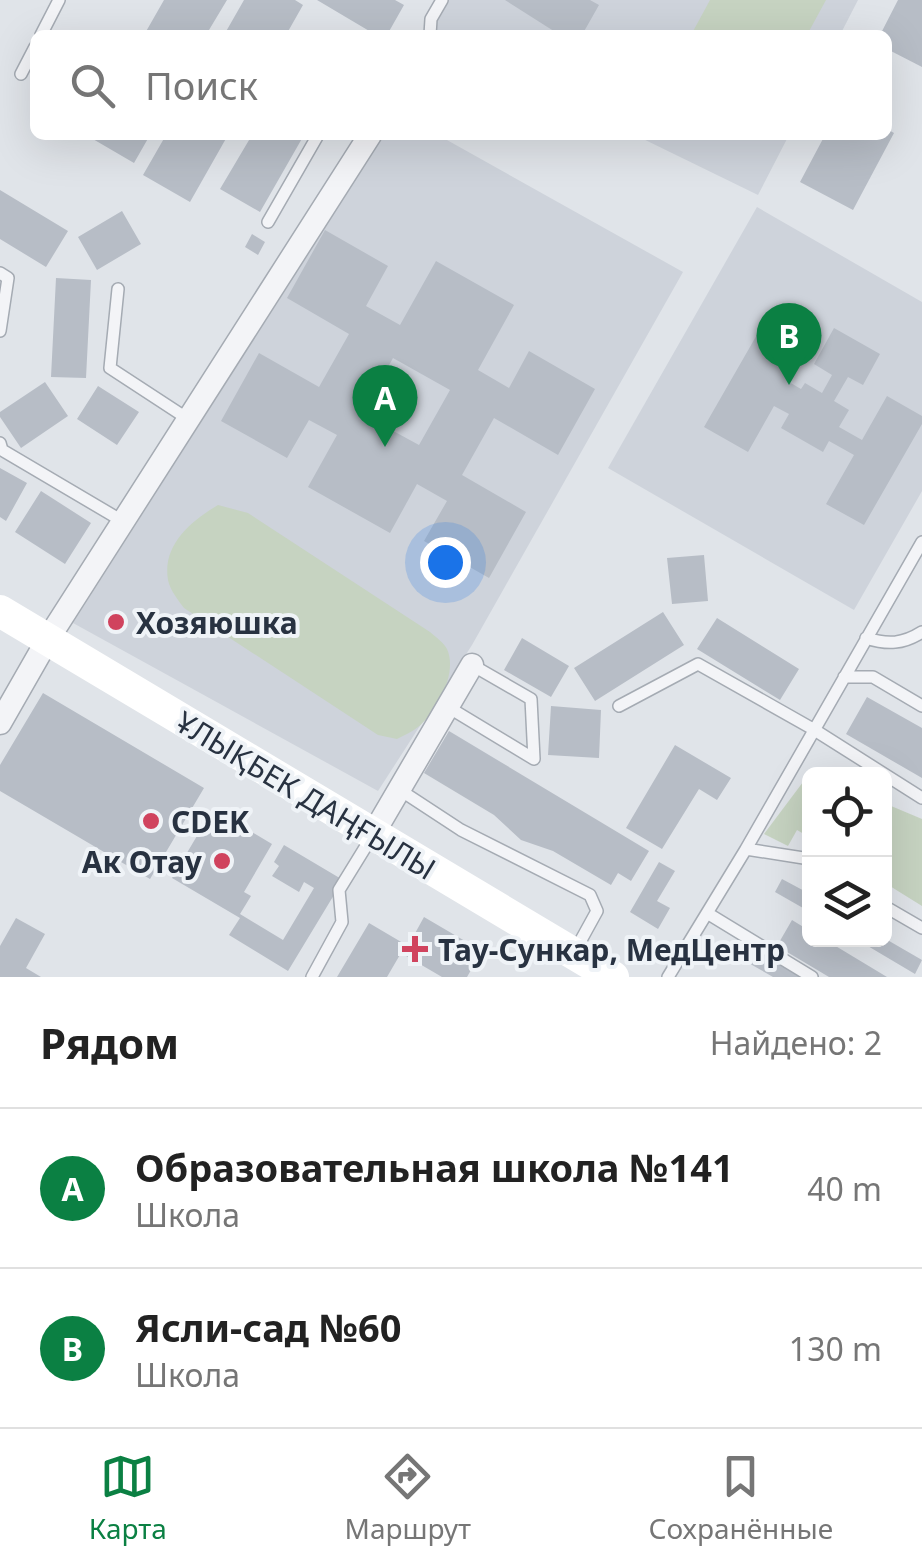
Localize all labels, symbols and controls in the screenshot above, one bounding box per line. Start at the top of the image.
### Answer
search box [30,30,892,140]
icon: search [65,58,120,113]
text: Поиск [145,59,258,111]
pin: B [756,302,822,385]
pin: A [352,364,418,447]
your location [420,537,471,588]
place label: Хозяюшка [136,602,298,643]
marker: Хозяюшка [105,611,127,633]
street label: ҰЛЫҚБЕК ДАҢҒЫЛЫ [168,701,444,889]
map controls [802,767,892,947]
button: locate [802,767,892,857]
place label: CDEK [171,801,249,842]
marker: CDEK [140,810,162,832]
place label: Ак Отау [82,841,203,882]
marker: Ак Отау [211,850,233,872]
button: layers [802,857,892,947]
place label: Тау-Сункар, МедЦентр [438,929,785,970]
marker: Тау-Сункар, МедЦентр [402,936,428,962]
text: Рядом [40,1014,179,1071]
text: Найдено: 2 [710,1021,882,1064]
text: Образовательная школа №141 [135,1141,734,1193]
text: A [61,1167,84,1210]
text: 40 m [807,1167,882,1210]
text: Школа [135,1193,240,1236]
text: Ясли-сад №60 [135,1301,401,1353]
text: B [62,1327,83,1370]
text: 130 m [789,1327,882,1370]
text: Школа [135,1353,240,1396]
tab: Карта [89,1449,167,1547]
tab: Маршрут [345,1449,471,1547]
tab: Сохранённые [649,1449,833,1547]

